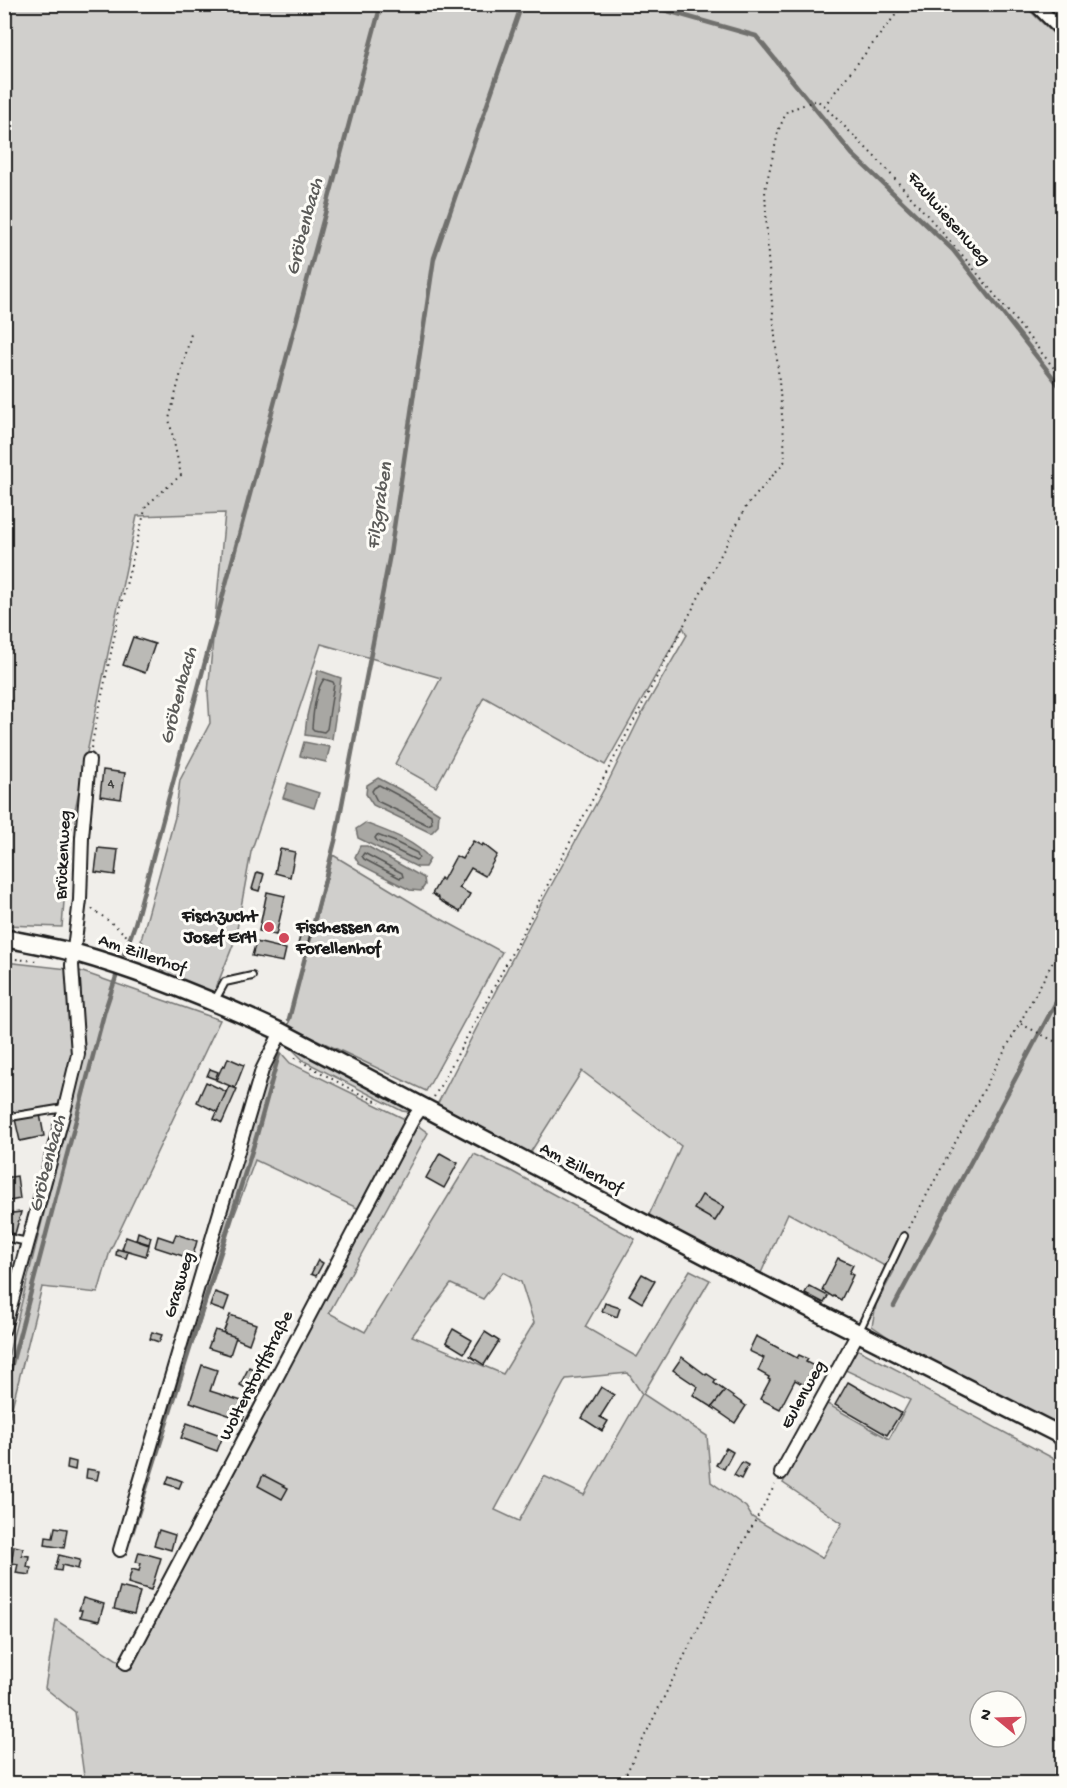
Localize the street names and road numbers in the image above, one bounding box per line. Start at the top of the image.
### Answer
street label: Faulwiesenweg [901,167,994,270]
street label: Brückenweg [51,810,77,901]
street label: Am Zillerhof [95,930,190,980]
street label: Am Zillerhof [536,1138,628,1200]
street label: Grasweg [160,1249,200,1321]
street label: Wolterstorffstraße [215,1307,299,1444]
street label: Eulenweg [777,1357,831,1433]

